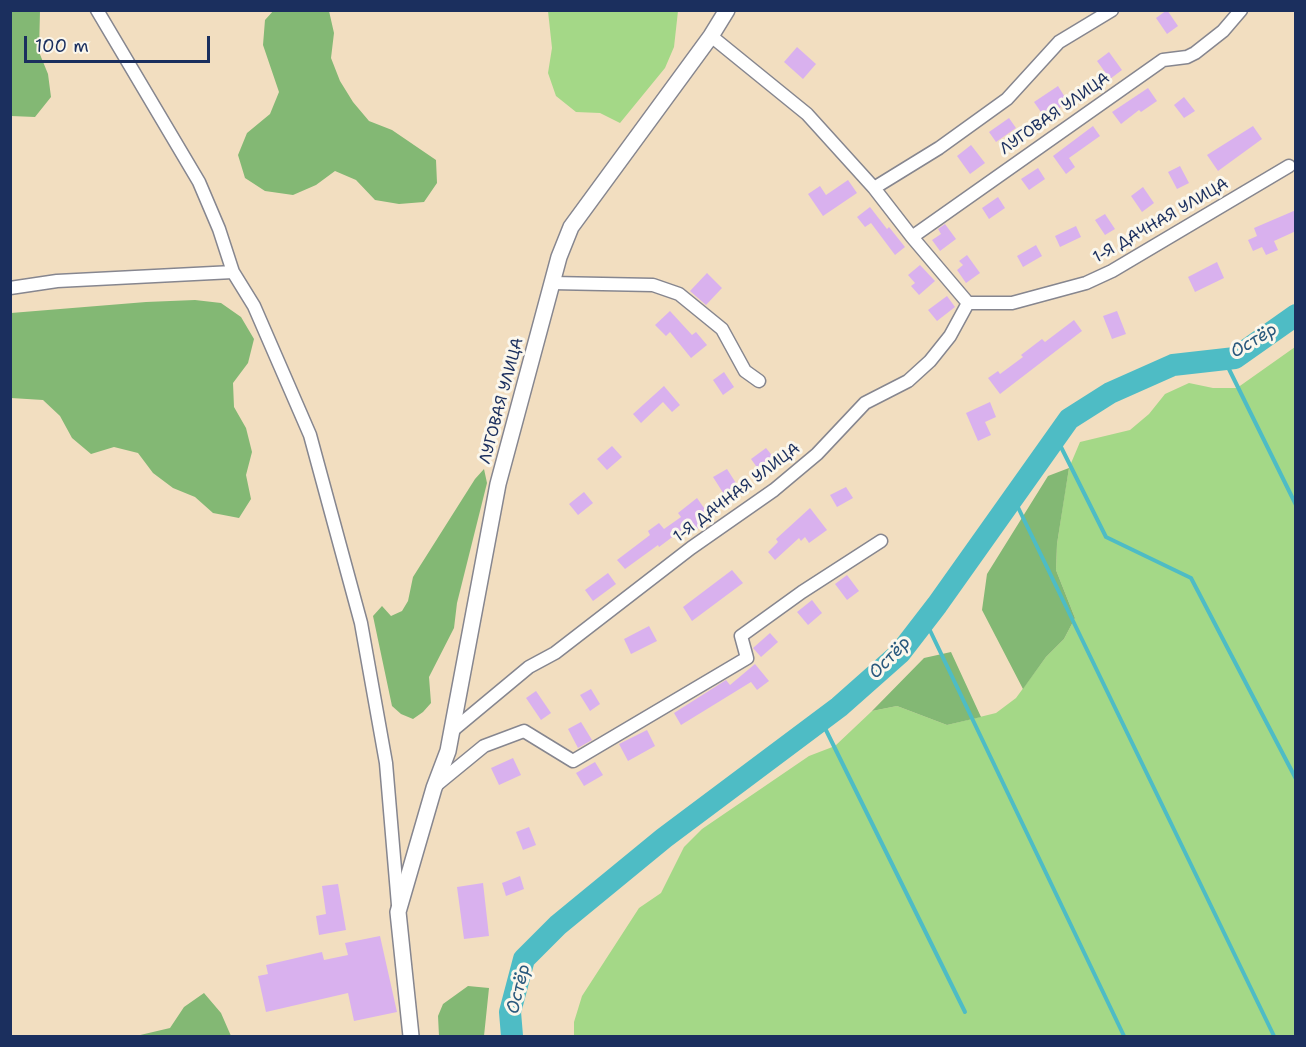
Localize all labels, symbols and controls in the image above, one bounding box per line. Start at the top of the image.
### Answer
scale bar [27,24,213,62]
text: 100 m [35,34,89,58]
street label: ЛУГОВАЯ УЛИЦА [996,69,1114,159]
street label: 1-Я ДАЧНАЯ УЛИЦА [1090,174,1232,268]
water label: Остёр [1227,319,1281,363]
street label: ЛУГОВАЯ УЛИЦА [476,336,528,466]
street label: 1-Я ДАЧНАЯ УЛИЦА [670,439,804,547]
water label: Остёр [865,632,915,684]
water label: Остёр [502,962,536,1016]

